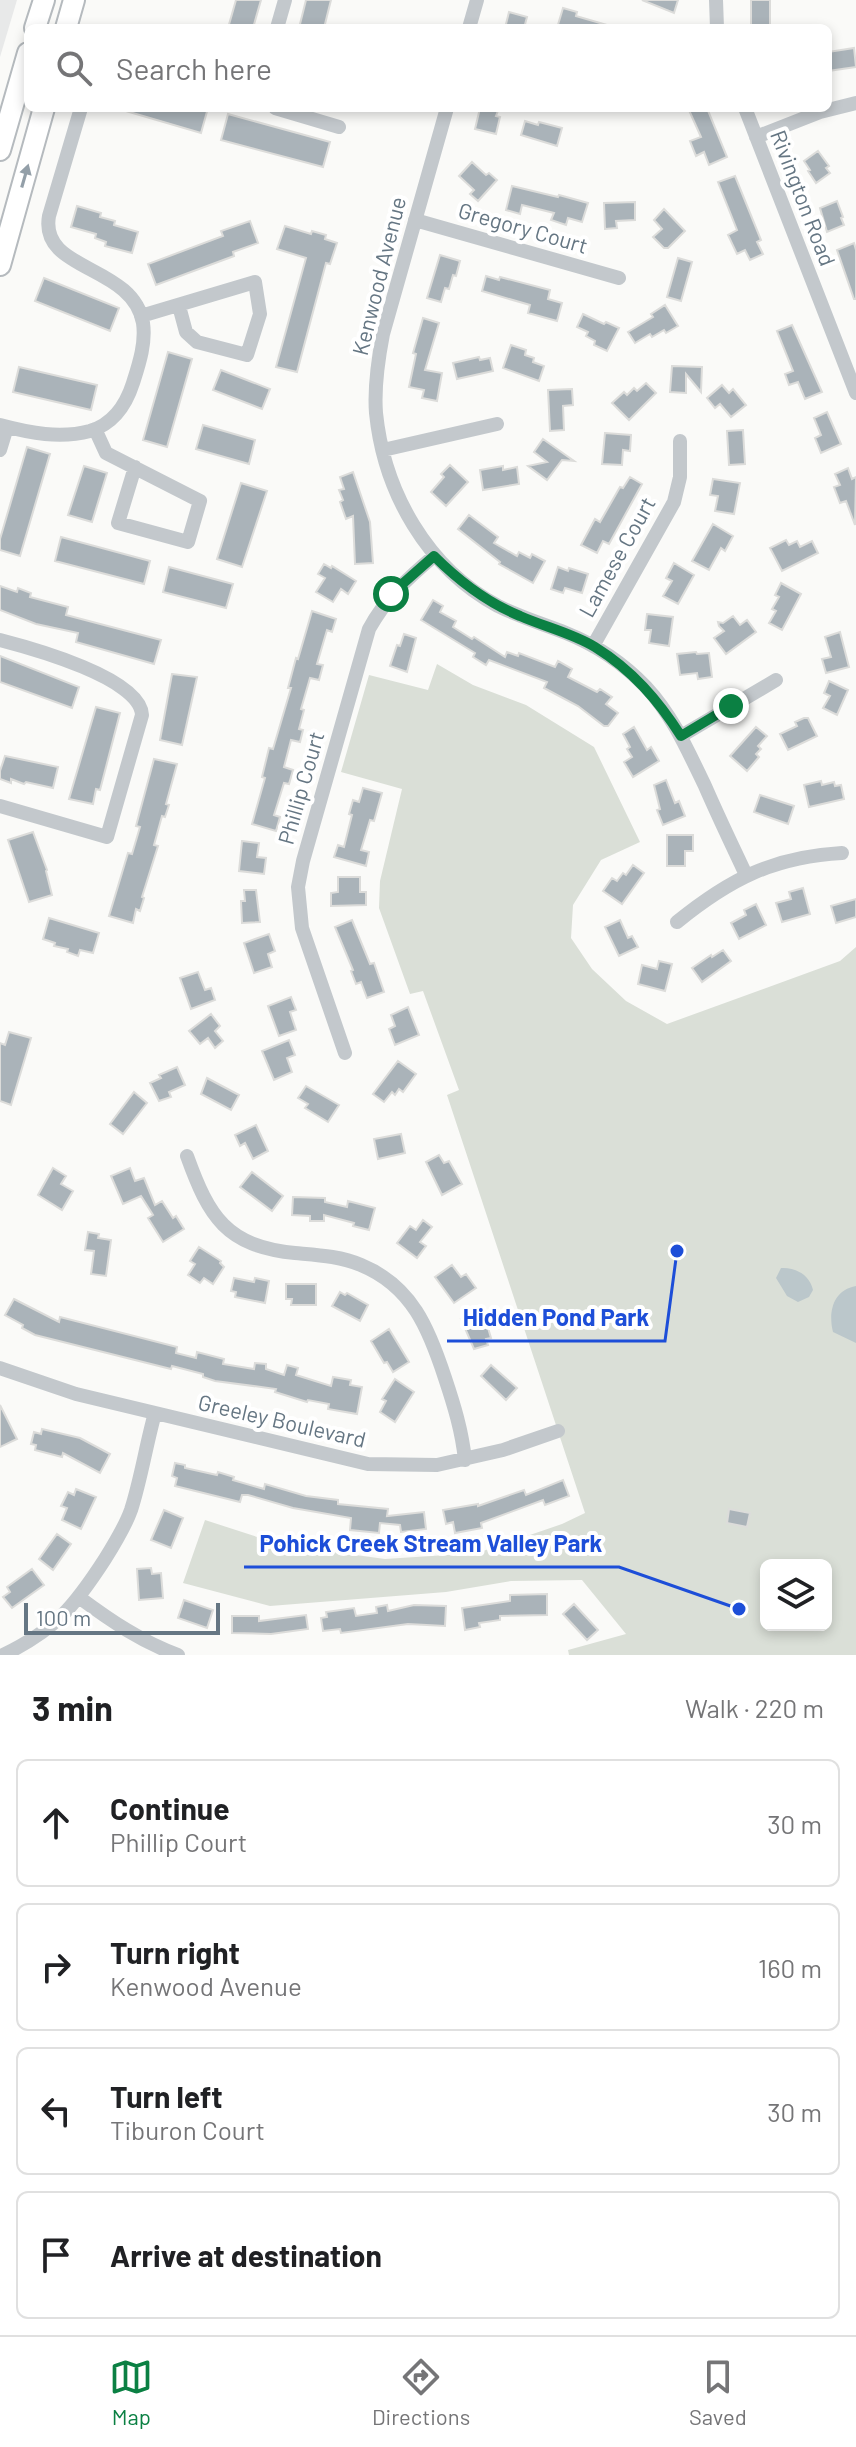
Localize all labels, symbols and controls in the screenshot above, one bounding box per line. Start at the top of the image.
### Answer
search box [24,24,832,112]
icon: search [52,46,96,90]
text: Search here [116,50,272,86]
street label: Rivington Road [766,126,842,269]
one-way arrow [19,164,32,188]
street label: Kenwood Avenue [346,194,410,358]
street label: Gregory Court [456,196,591,258]
street label: Lamese Court [572,492,660,621]
route start [373,576,409,612]
route end [713,688,749,724]
street label: Phillip Court [272,728,329,847]
callout: Hidden Pond Park [447,1293,665,1341]
text: Hidden Pond Park [463,1302,650,1331]
street label: Greeley Boulevard [196,1388,369,1452]
callout: Pohick Creek Stream Valley Park [244,1519,619,1567]
text: Pohick Creek Stream Valley Park [260,1528,603,1557]
map controls [760,1559,832,1631]
button: layers [760,1559,832,1631]
scale bar [24,1599,220,1635]
text: 100 m [36,1604,91,1630]
text: 3 min [32,1687,113,1728]
text: Walk · 220 m [685,1692,824,1723]
text: Continue [110,1790,230,1826]
icon: ahead [34,1801,78,1845]
text: 30 m [767,1808,822,1839]
text: Phillip Court [110,1826,247,1857]
text: Turn right [110,1934,240,1970]
icon: right [34,1945,78,1989]
text: 160 m [758,1952,822,1983]
text: Kenwood Avenue [110,1970,302,2001]
text: Turn left [110,2078,223,2114]
icon: left [34,2089,78,2133]
text: 30 m [767,2096,822,2127]
text: Tiburon Court [110,2114,265,2145]
icon: arrive [34,2233,78,2277]
text: Arrive at destination [110,2237,382,2273]
tab: Map [109,2355,153,2429]
tab: Directions [372,2355,470,2429]
tab: Saved [689,2355,747,2429]

